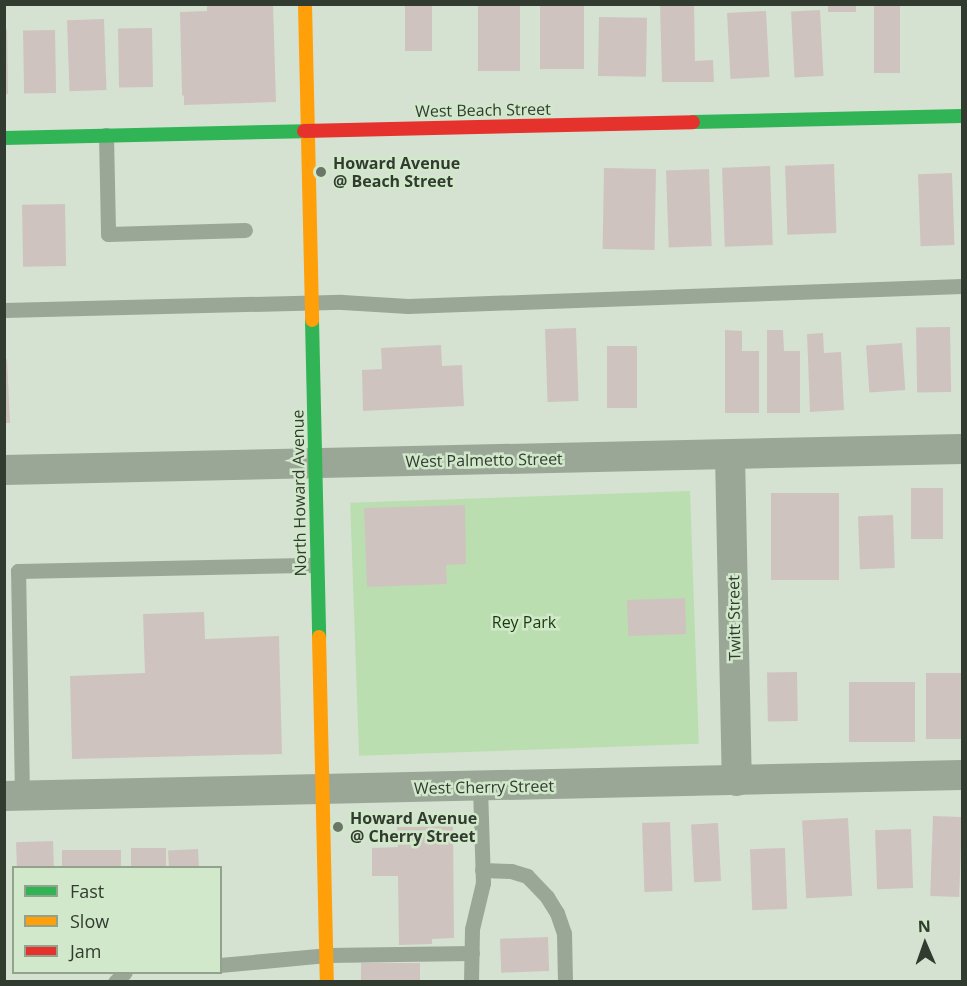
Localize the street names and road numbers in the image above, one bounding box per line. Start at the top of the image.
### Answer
street label: West Beach Street [415,99,551,121]
street label: North Howard Avenue [288,409,310,577]
street label: West Palmetto Street [405,449,563,471]
street label: Twitt Street [724,575,744,661]
street label: West Cherry Street [414,776,554,798]

